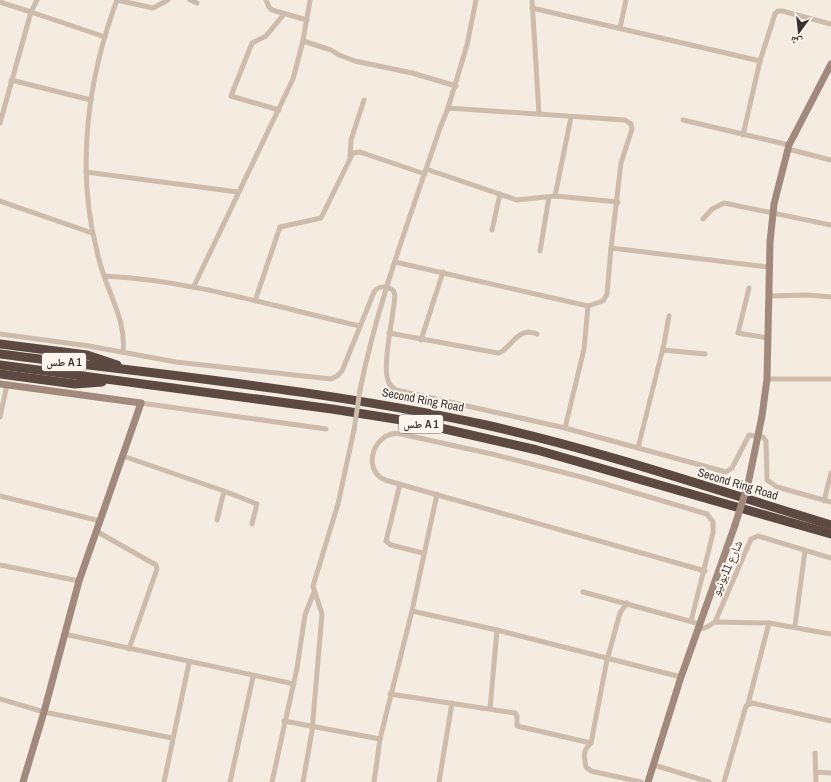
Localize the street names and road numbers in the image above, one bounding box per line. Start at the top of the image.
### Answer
road number: طس A 1 [42,353,86,371]
street label: Second Ring Road [381,384,465,416]
road number: طس A 1 [399,415,443,433]
street label: Second Ring Road [696,464,780,504]
street label: شارع 11يونيو [708,538,746,598]

